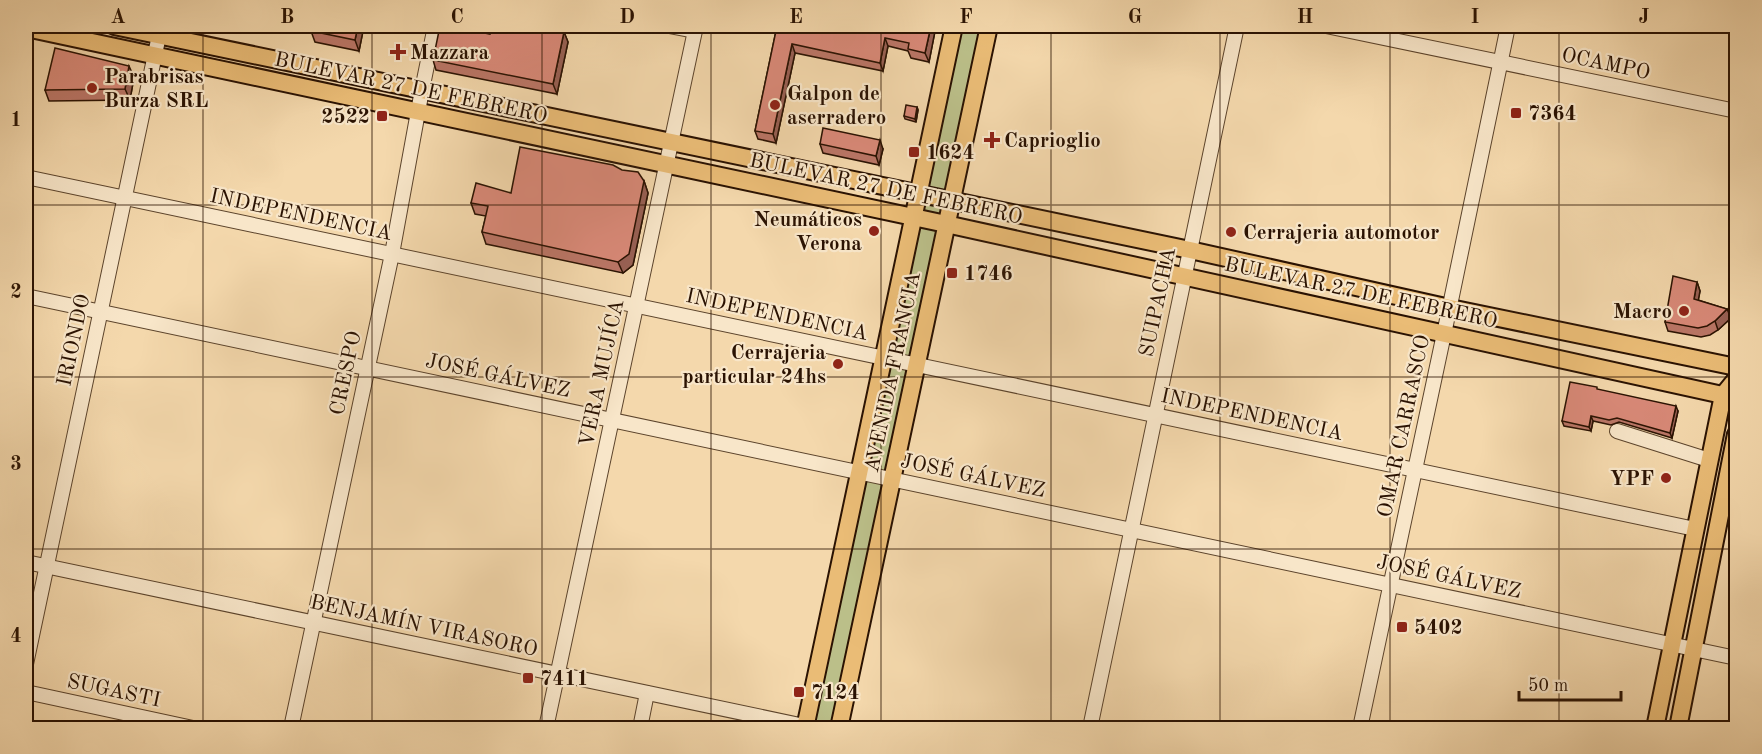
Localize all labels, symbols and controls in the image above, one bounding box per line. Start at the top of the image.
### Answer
text: A [110,8,126,28]
text: B [280,8,294,28]
text: C [450,8,464,28]
text: D [619,8,635,28]
text: E [789,8,803,28]
text: F [959,8,973,28]
text: G [1128,8,1142,28]
text: H [1297,8,1313,28]
text: I [1471,8,1479,28]
text: J [1639,8,1650,28]
place label: Mazzara [410,43,489,64]
marker: Mazzara [391,45,405,59]
street label: OCAMPO [1559,45,1652,84]
street label: BULEVAR 27 DE FEBRERO [272,49,549,128]
place label: Parabrisas Burza SRL [104,67,208,112]
marker: Parabrisas Burza SRL [85,81,99,95]
place label: Galpon de aserradero [787,84,886,129]
marker: Galpon de aserradero [768,98,782,112]
place label: 7364 [1528,104,1577,125]
marker: 7364 [1509,106,1523,120]
place label: 2522 [321,107,370,128]
marker: 2522 [375,109,389,123]
text: 1 [10,111,22,131]
place label: Caprioglio [1004,131,1101,152]
marker: Caprioglio [985,133,999,147]
place label: 1624 [926,143,975,164]
marker: 1624 [907,145,921,159]
street label: BULEVAR 27 DE FEBRERO [747,150,1024,229]
street label: INDEPENDENCIA [208,186,394,245]
place label: Neumáticos Verona [754,210,862,255]
place label: Cerrajeria automotor [1243,223,1439,244]
marker: Neumáticos Verona [867,224,881,238]
marker: Cerrajeria automotor [1224,225,1238,239]
street label: SUIPACHA [1137,246,1180,359]
street label: BULEVAR 27 DE FEBRERO [1222,254,1499,333]
place label: 1746 [964,264,1013,285]
marker: 1746 [945,266,959,280]
street label: AVENIDA FRANCIA [862,270,925,475]
text: 2 [10,283,22,303]
street label: INDEPENDENCIA [684,286,870,345]
street label: IRIONDO [54,292,94,388]
street label: VERA MUJÍCA [573,297,628,449]
place label: Macro [1613,302,1672,323]
marker: Macro [1677,304,1691,318]
street label: CRESPO [327,329,366,417]
street label: OMAR CARRASCO [1375,333,1434,520]
place label: Cerrajeria particular 24hs [682,343,826,388]
street label: JOSÉ GÁLVEZ [424,347,573,402]
marker: Cerrajeria particular 24hs [831,357,845,371]
street label: INDEPENDENCIA [1159,386,1345,445]
street label: JOSÉ GÁLVEZ [899,447,1048,502]
text: 3 [10,455,22,475]
place label: YPF [1610,469,1654,490]
marker: YPF [1659,471,1673,485]
street label: JOSÉ GÁLVEZ [1375,548,1524,603]
street label: BENJAMÍN VIRASORO [308,588,540,661]
place label: 5402 [1414,618,1463,639]
marker: 5402 [1395,620,1409,634]
text: 4 [10,627,22,647]
scale bar [1519,664,1621,702]
place label: 7411 [540,669,589,690]
street label: SUGASTI [65,671,162,712]
marker: 7411 [521,671,535,685]
text: 50 m [1528,677,1568,695]
place label: 7124 [811,683,860,704]
marker: 7124 [792,685,806,699]

